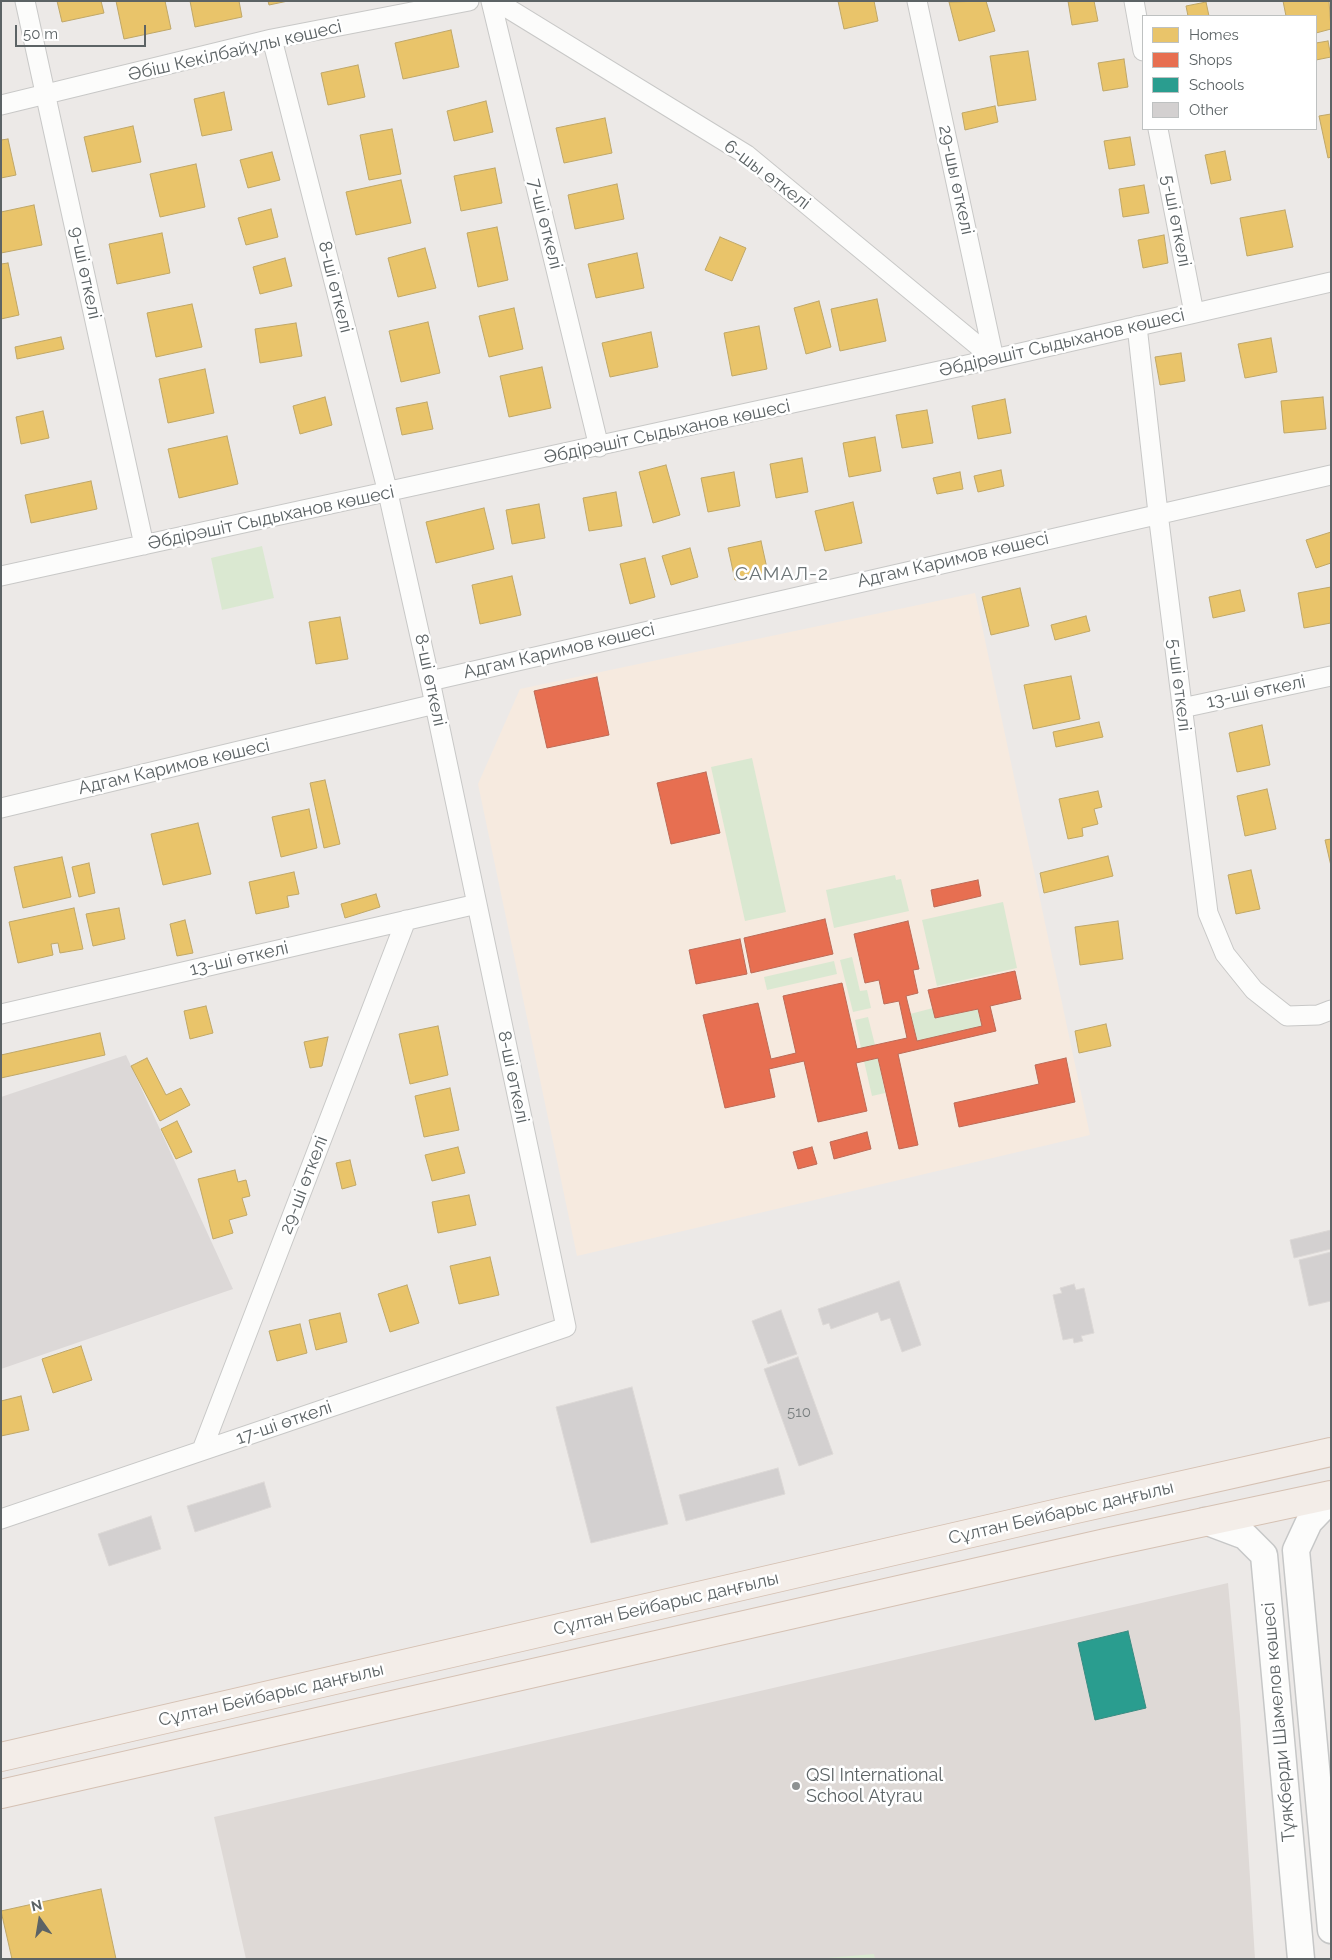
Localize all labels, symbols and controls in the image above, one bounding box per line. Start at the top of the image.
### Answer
scale bar [18,15,149,47]
legend [1142,15,1317,130]
street label: Әбіш Кекілбайұлы көшесі [126,16,344,86]
text: 50 m [23,25,58,43]
text: Homes [1189,26,1239,44]
text: Shops [1189,51,1232,69]
text: Schools [1189,76,1244,94]
text: Other [1189,101,1228,119]
street label: 29-шы өткелі [934,123,978,237]
street label: 6-шы өткелі [720,136,814,214]
street label: 5-ші өткелі [1157,173,1195,269]
street label: 7-ші өткелі [523,177,567,271]
street label: 9-ші өткелі [65,225,105,321]
street label: 8-ші өткелі [313,239,357,335]
street label: Әбдірәшіт Сыдыханов көшесі [937,304,1187,382]
street label: Әбдірәшіт Сыдыханов көшесі [542,395,792,469]
street label: Әбдірәшіт Сыдыханов көшесі [146,481,396,555]
street label: Адгам Каримов көшесі [855,527,1051,593]
district label: САМАЛ-2 [734,563,830,585]
street label: Адгам Каримов көшесі [461,618,657,684]
street label: 8-ші өткелі [410,632,450,728]
street label: 5-ші өткелі [1163,637,1195,733]
street label: 13-ші өткелі [1205,671,1307,713]
street label: Адгам Каримов көшесі [76,734,272,800]
street label: 13-ші өткелі [188,937,290,981]
street label: 8-ші өткелі [493,1029,533,1125]
street label: 29-ші өткелі [275,1133,333,1237]
street label: 17-ші өткелі [233,1396,335,1450]
house number: 510 [787,1403,811,1421]
street label: Сұлтан Бейбарыс даңғылы [946,1477,1176,1549]
street label: Сұлтан Бейбарыс даңғылы [551,1568,781,1640]
street label: Тұяқберди Шамелов көшесі [1258,1601,1300,1843]
street label: Сұлтан Бейбарыс даңғылы [156,1659,386,1731]
place label: QSI International School Atyrau [806,1765,943,1808]
marker: QSI International School Atyrau [790,1780,802,1792]
north arrow [15,1895,65,1945]
text: N [30,1896,44,1914]

